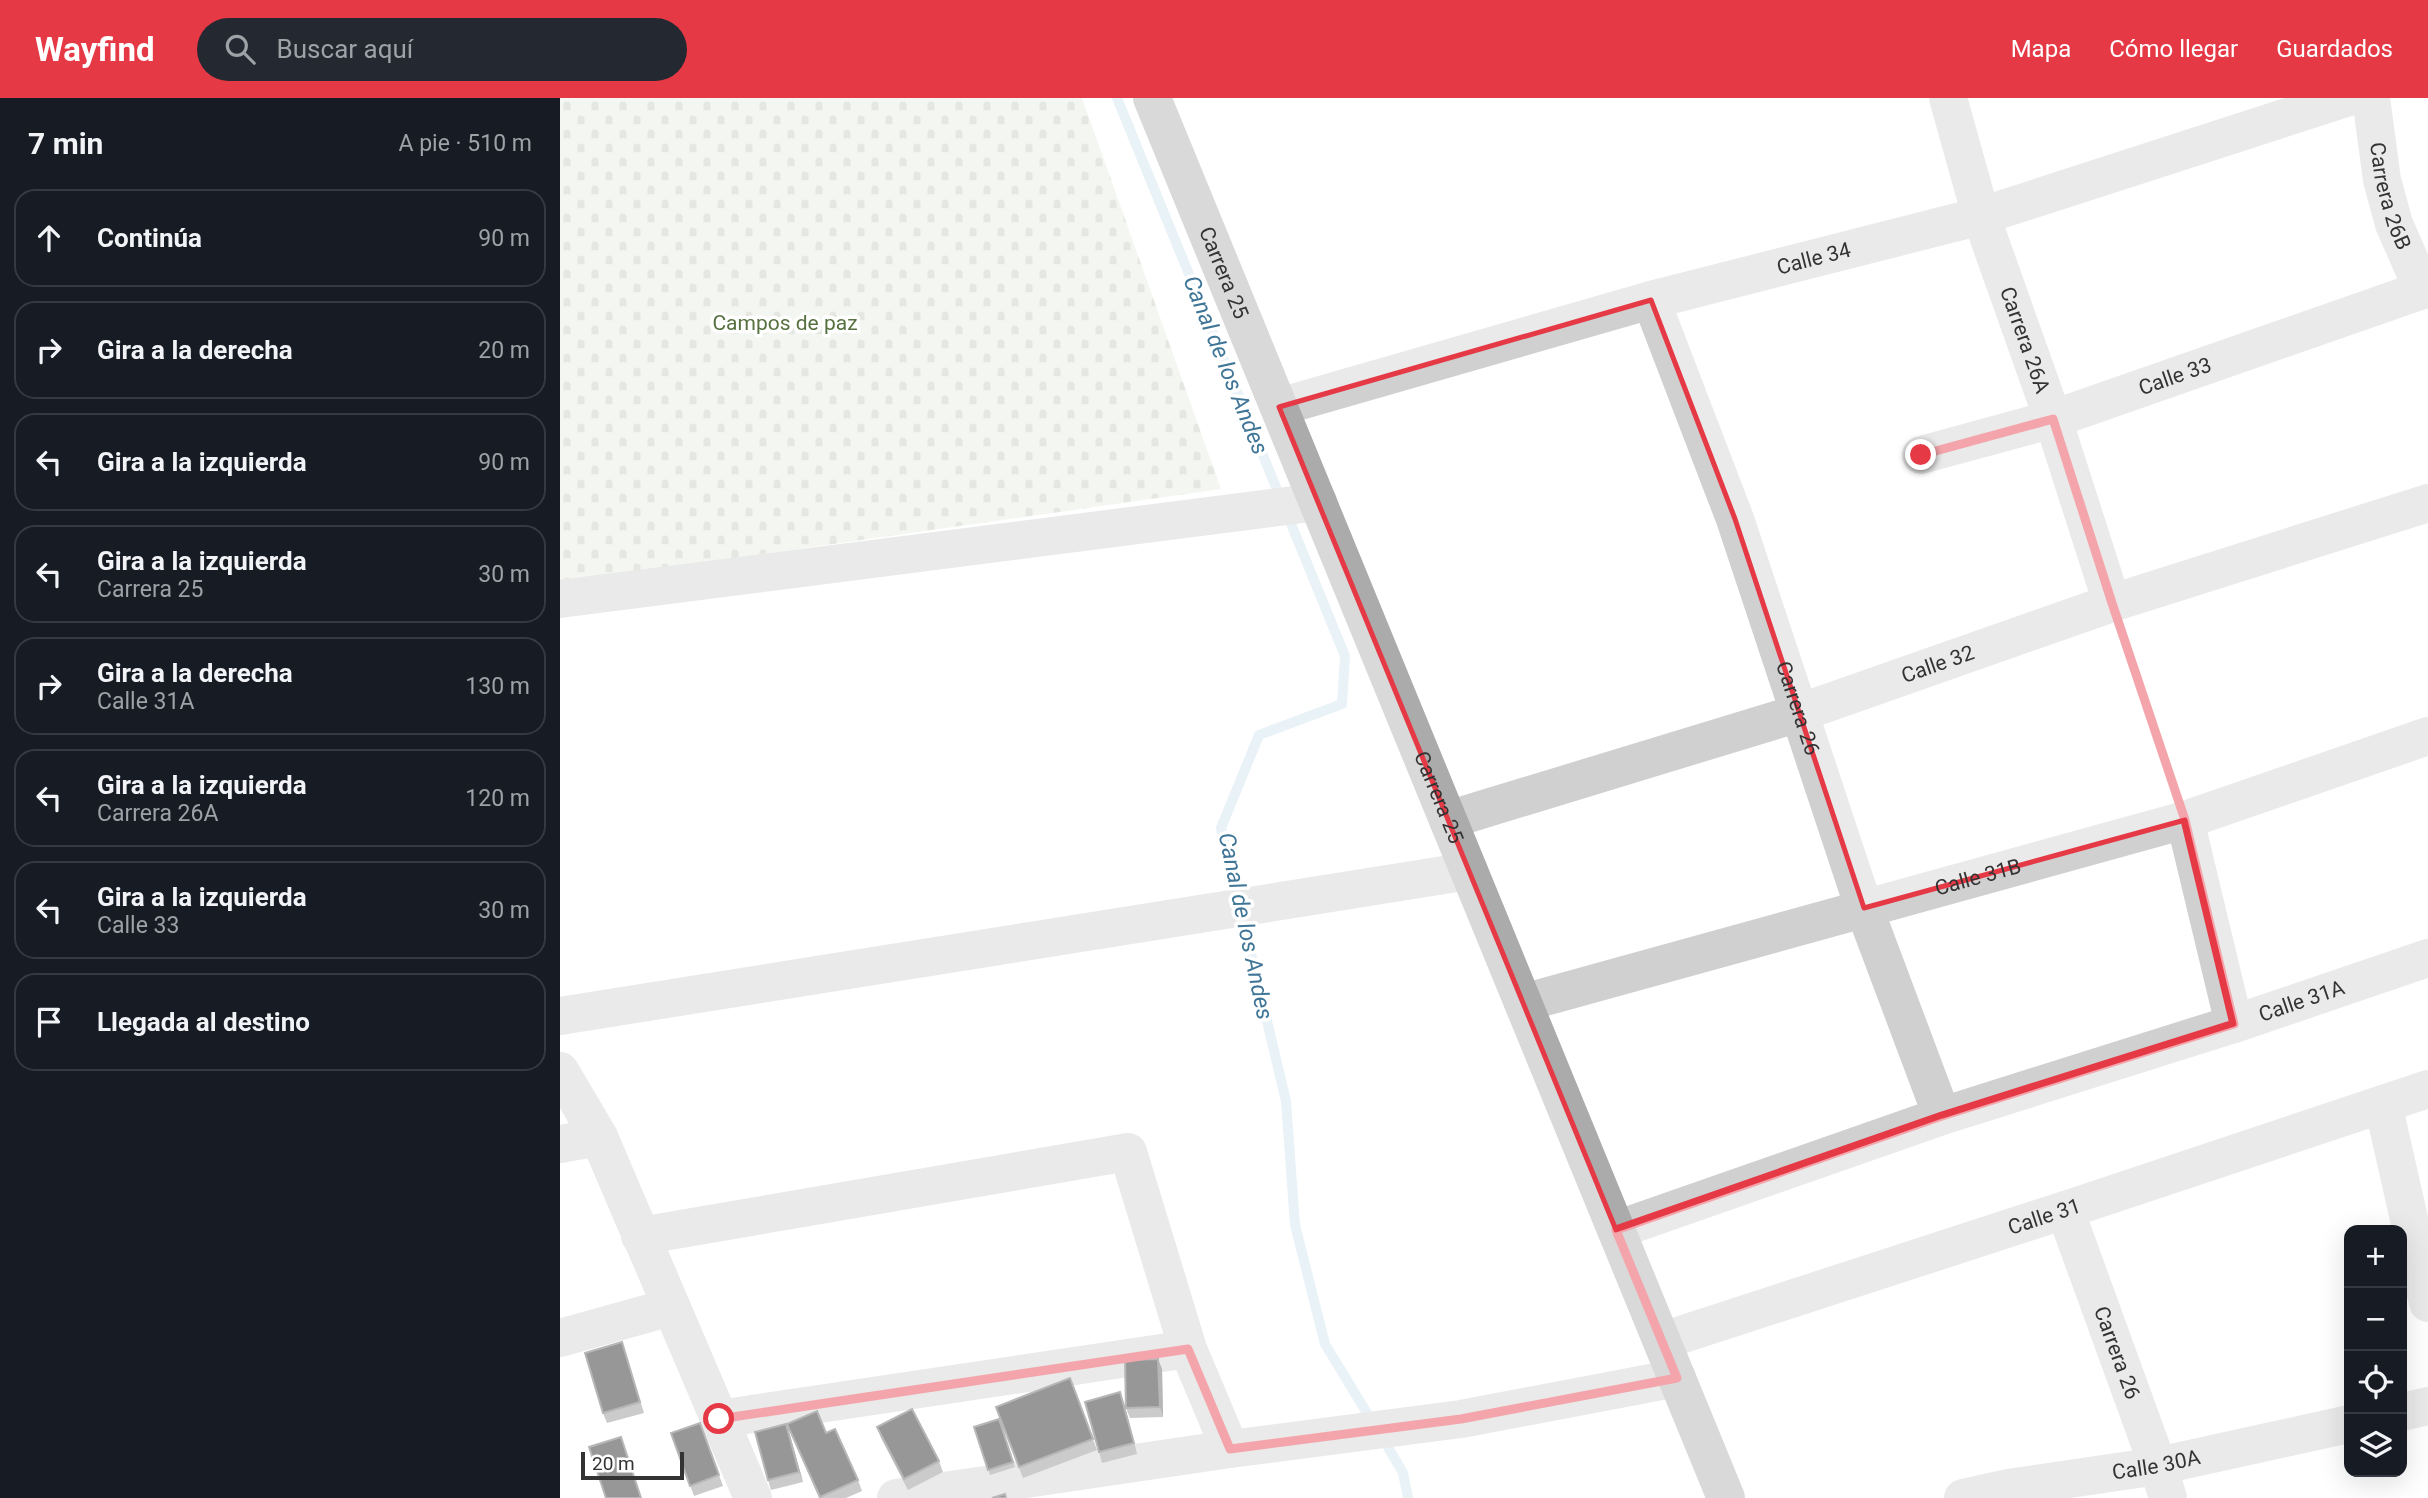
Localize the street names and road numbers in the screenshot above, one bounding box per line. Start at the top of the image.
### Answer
street label: Carrera 26B [2365,141,2416,253]
street label: Carrera 25 [1194,223,1253,322]
street label: Calle 34 [1774,238,1853,279]
street label: Carrera 26A [1995,284,2055,397]
street label: Calle 33 [2135,353,2214,400]
street label: Calle 32 [1898,640,1977,688]
street label: Carrera 26 [1771,658,1824,758]
street label: Carrera 25 [1409,748,1468,847]
street label: Calle 31B [1932,854,2024,901]
street label: Calle 31A [2256,975,2348,1027]
street label: Calle 31 [2005,1194,2084,1240]
street label: Carrera 26 [2089,1303,2145,1403]
street label: Calle 30A [2111,1445,2203,1485]

